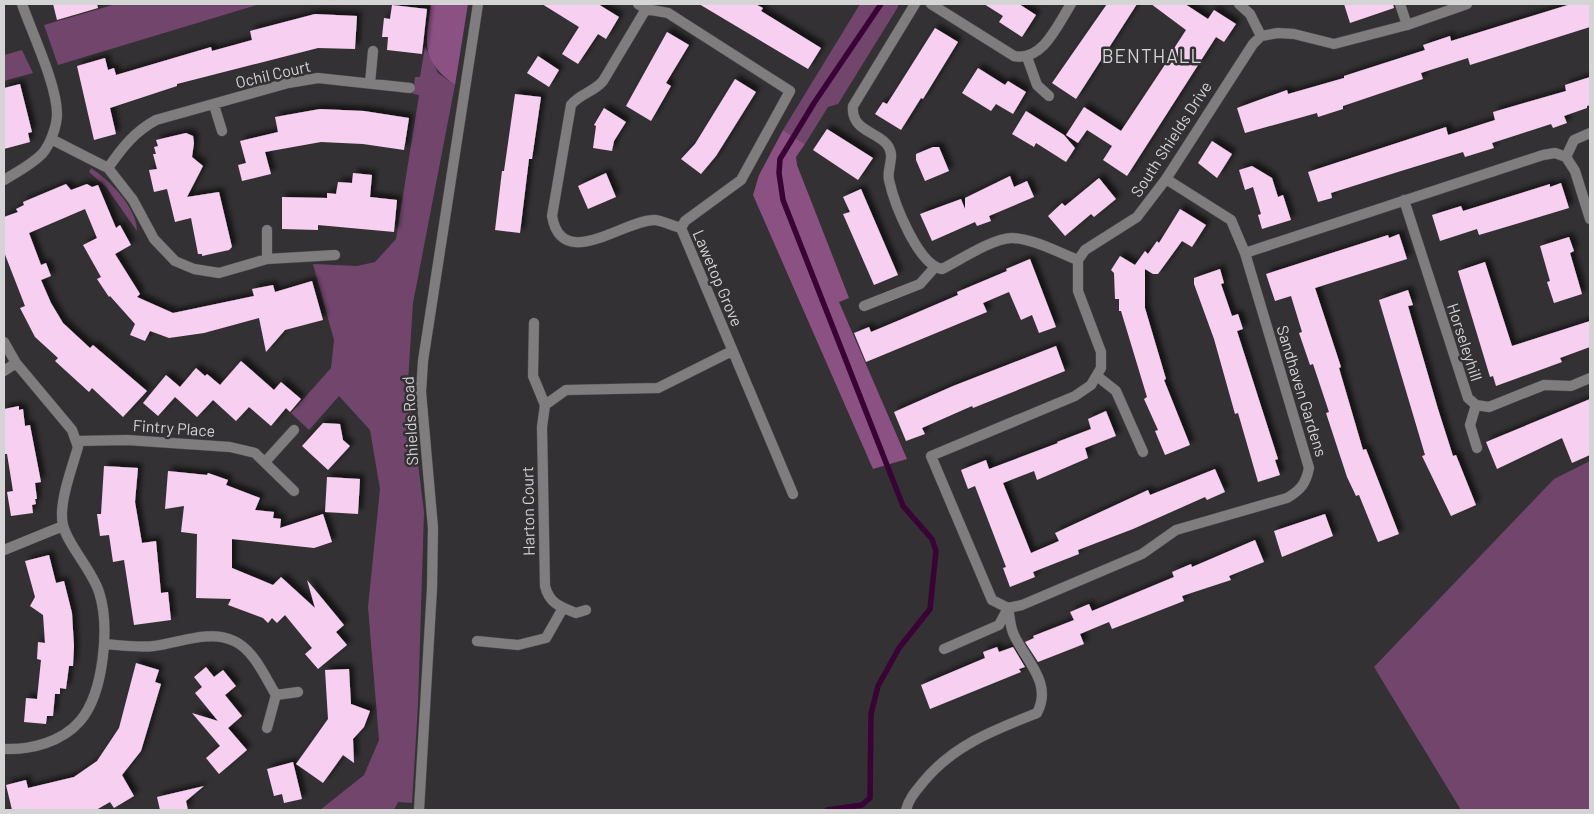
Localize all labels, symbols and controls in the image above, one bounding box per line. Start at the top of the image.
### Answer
district label: BENTHALL [1102,44,1202,67]
street label: Ochil Court [233,56,312,91]
street label: South Shields Drive [1126,77,1215,200]
street label: Lawetop Grove [690,227,747,329]
street label: Horseleyhill [1444,301,1487,383]
street label: Sandhaven Gardens [1273,323,1331,459]
street label: Shields Road [398,376,421,466]
street label: Fintry Place [132,415,216,440]
street label: Harton Court [517,466,538,556]

